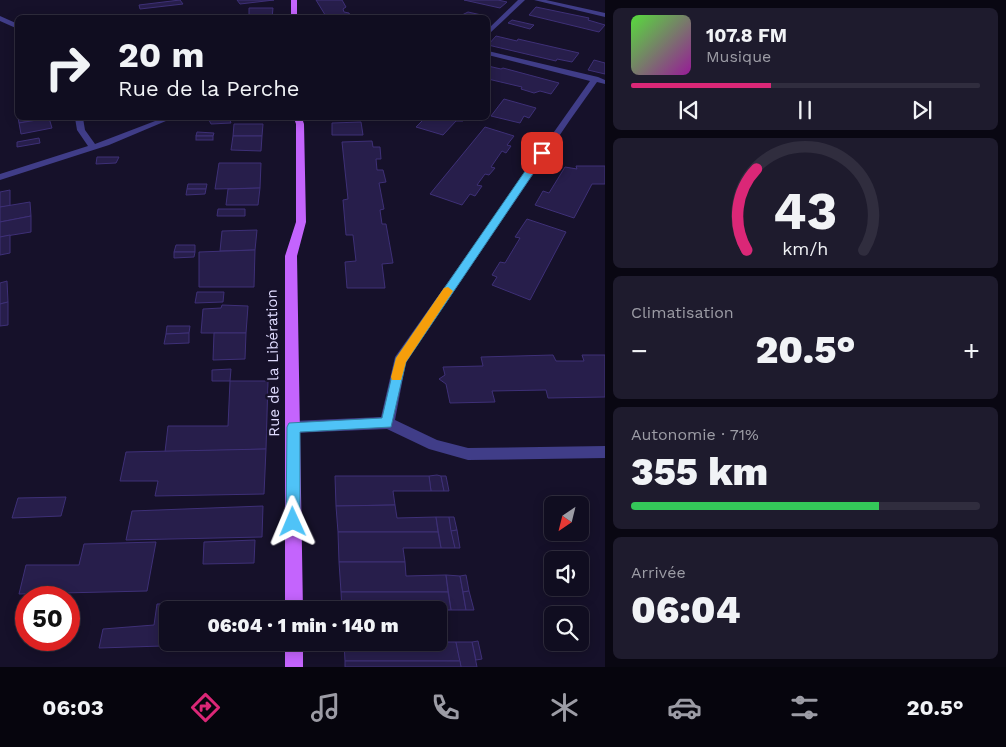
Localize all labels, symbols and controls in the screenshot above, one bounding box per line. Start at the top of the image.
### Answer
text: 107.8 FM [706,24,787,47]
text: 20 m [118,34,204,76]
icon: right [35,35,100,100]
text: Musique [706,47,771,66]
text: Rue de la Perche [118,76,300,101]
icon: previous [675,96,703,124]
icon: pause [791,96,819,124]
icon: next [908,96,936,124]
pin [521,132,563,174]
icon: arrive [528,139,556,167]
text: 43 [773,181,838,242]
text: km/h [782,238,829,259]
street label: Rue de la Libération [263,289,283,437]
text: Climatisation [631,303,734,322]
text: 20.5° [755,328,856,372]
text: − [631,334,648,367]
text: + [963,334,980,367]
text: Autonomie · 71% [631,425,759,444]
text: 355 km [631,450,768,494]
position arrow [266,495,318,547]
north arrow [544,496,589,541]
map controls [544,496,589,651]
button: sound [544,551,589,596]
text: Arrivée [631,563,686,582]
speed limit sign: 50 [15,586,80,651]
text: 06:04 [631,588,741,632]
button: search [544,606,589,651]
text: 06:04 · 1 min · 140 m [207,614,399,637]
icon: directions [188,690,223,725]
icon: music [308,690,343,725]
icon: phone [428,690,463,725]
icon: climate [547,690,582,725]
icon: car [667,690,702,725]
icon: filters [787,690,822,725]
text: 06:03 [42,695,104,720]
text: 20.5° [906,695,964,720]

